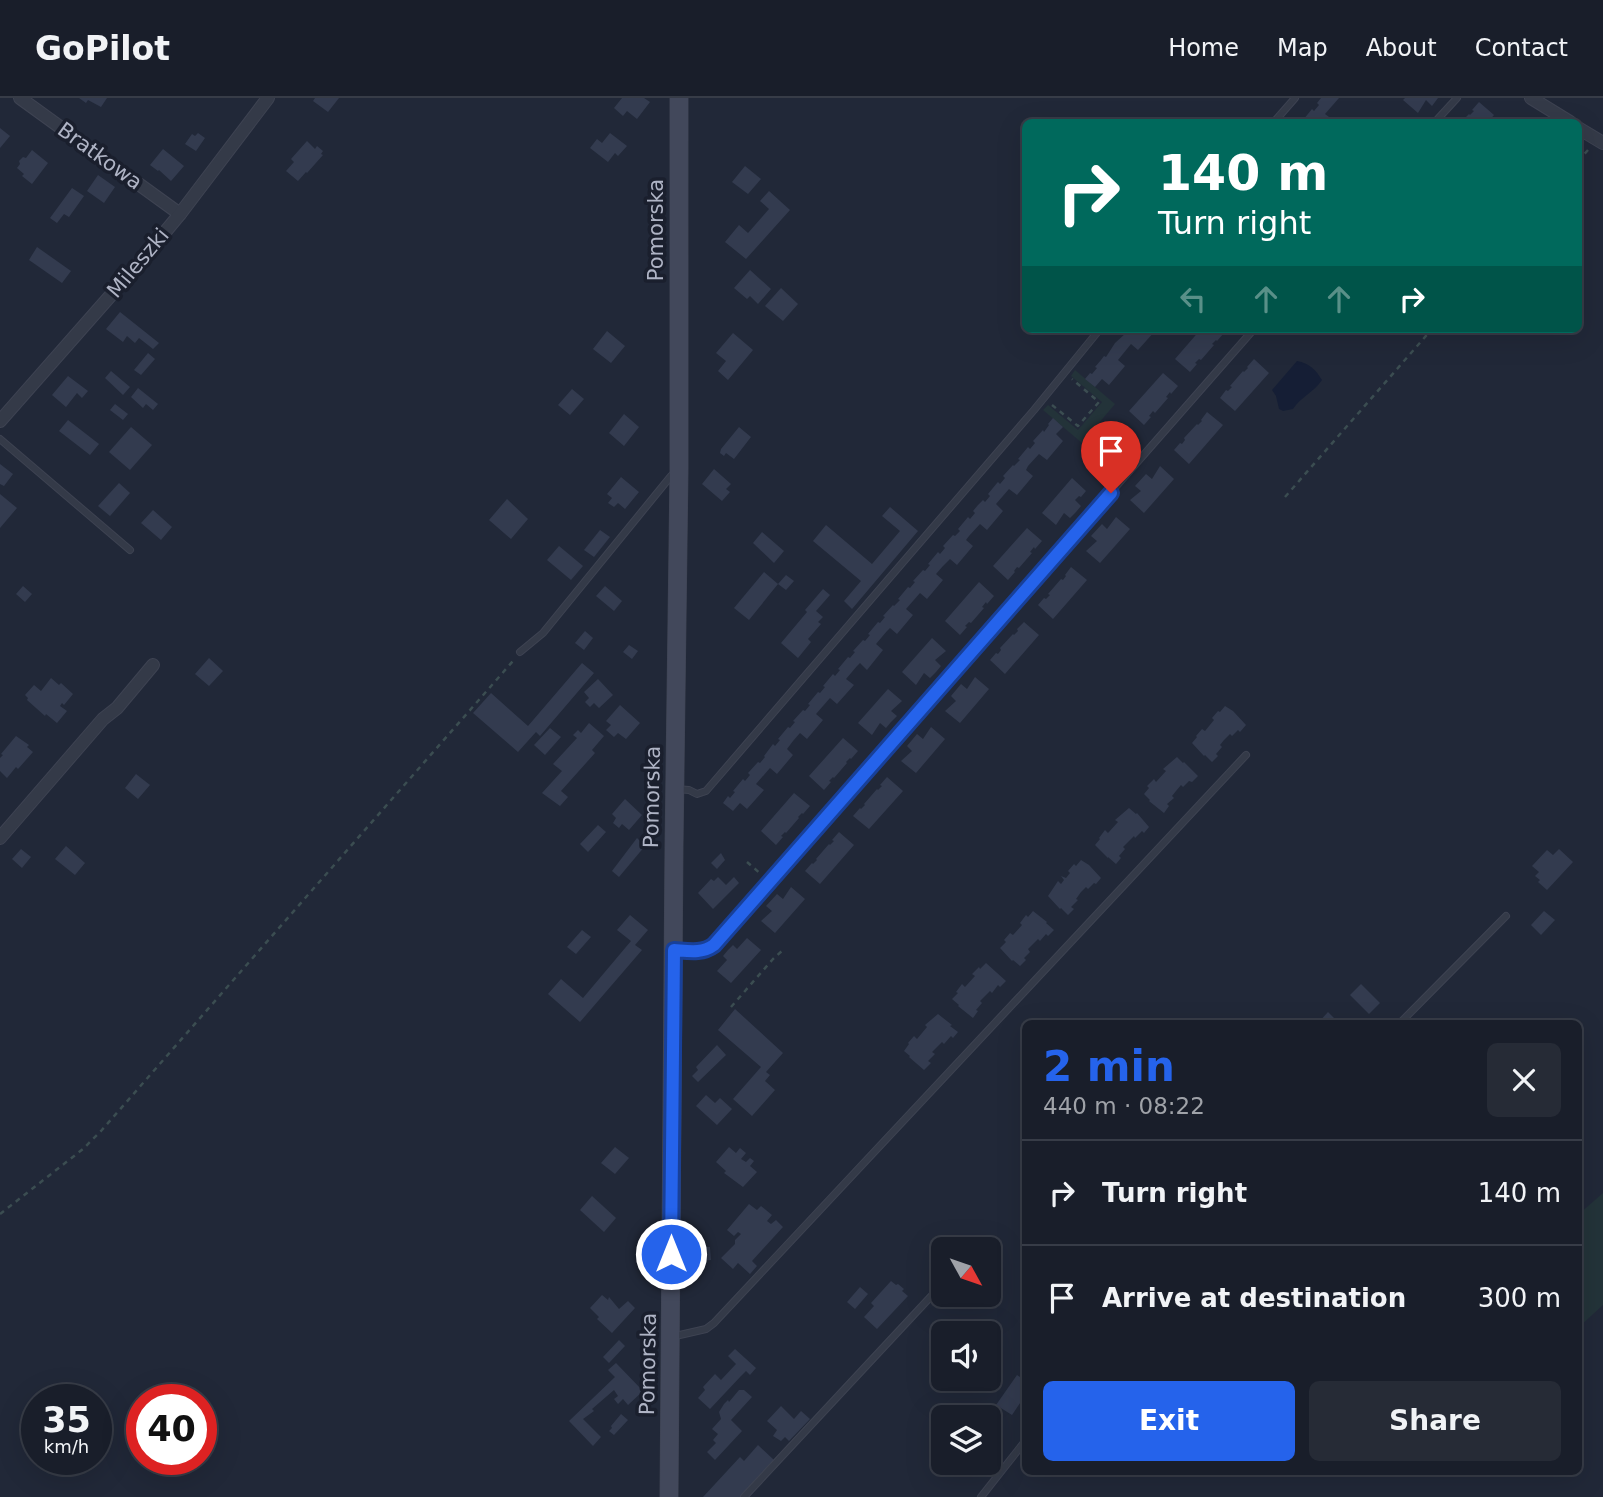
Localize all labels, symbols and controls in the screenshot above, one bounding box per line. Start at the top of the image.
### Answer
text: GoPilot [35,29,170,68]
text: Home [1168,34,1239,62]
text: Map [1277,34,1328,62]
text: About [1366,34,1437,62]
text: Contact [1475,34,1568,62]
street label: Bratkowa [53,117,147,195]
text: 140 m [1158,145,1328,202]
icon: right [1043,147,1134,238]
street label: Pomorska [644,179,668,281]
text: Turn right [1158,204,1311,242]
street label: Mileszki [102,224,174,302]
icon: left [1174,280,1212,318]
icon: ahead [1247,280,1285,318]
icon: ahead [1320,280,1358,318]
icon: right [1393,280,1431,318]
pin [1081,421,1141,493]
icon: arrive [1092,432,1130,470]
street label: Pomorska [639,746,665,848]
text: 2 min [1043,1042,1175,1091]
button: close [1487,1043,1561,1117]
text: 440 m · 08:22 [1043,1093,1205,1119]
icon: right [1043,1174,1081,1212]
text: Turn right [1102,1178,1247,1208]
text: 140 m [1478,1178,1561,1208]
position arrow [634,1217,708,1291]
north arrow [931,1237,1001,1307]
map controls [931,1237,1001,1475]
icon: arrive [1043,1279,1081,1317]
text: Arrive at destination [1102,1283,1406,1313]
text: 300 m [1478,1283,1561,1313]
street label: Pomorska [635,1313,661,1415]
button: sound [931,1321,1001,1391]
button: Exit [1043,1381,1295,1461]
button: Share [1309,1381,1561,1461]
speed limit sign: 40 [126,1384,217,1475]
text: 35 [42,1400,91,1440]
button: layers [931,1405,1001,1475]
text: km/h [44,1436,89,1457]

